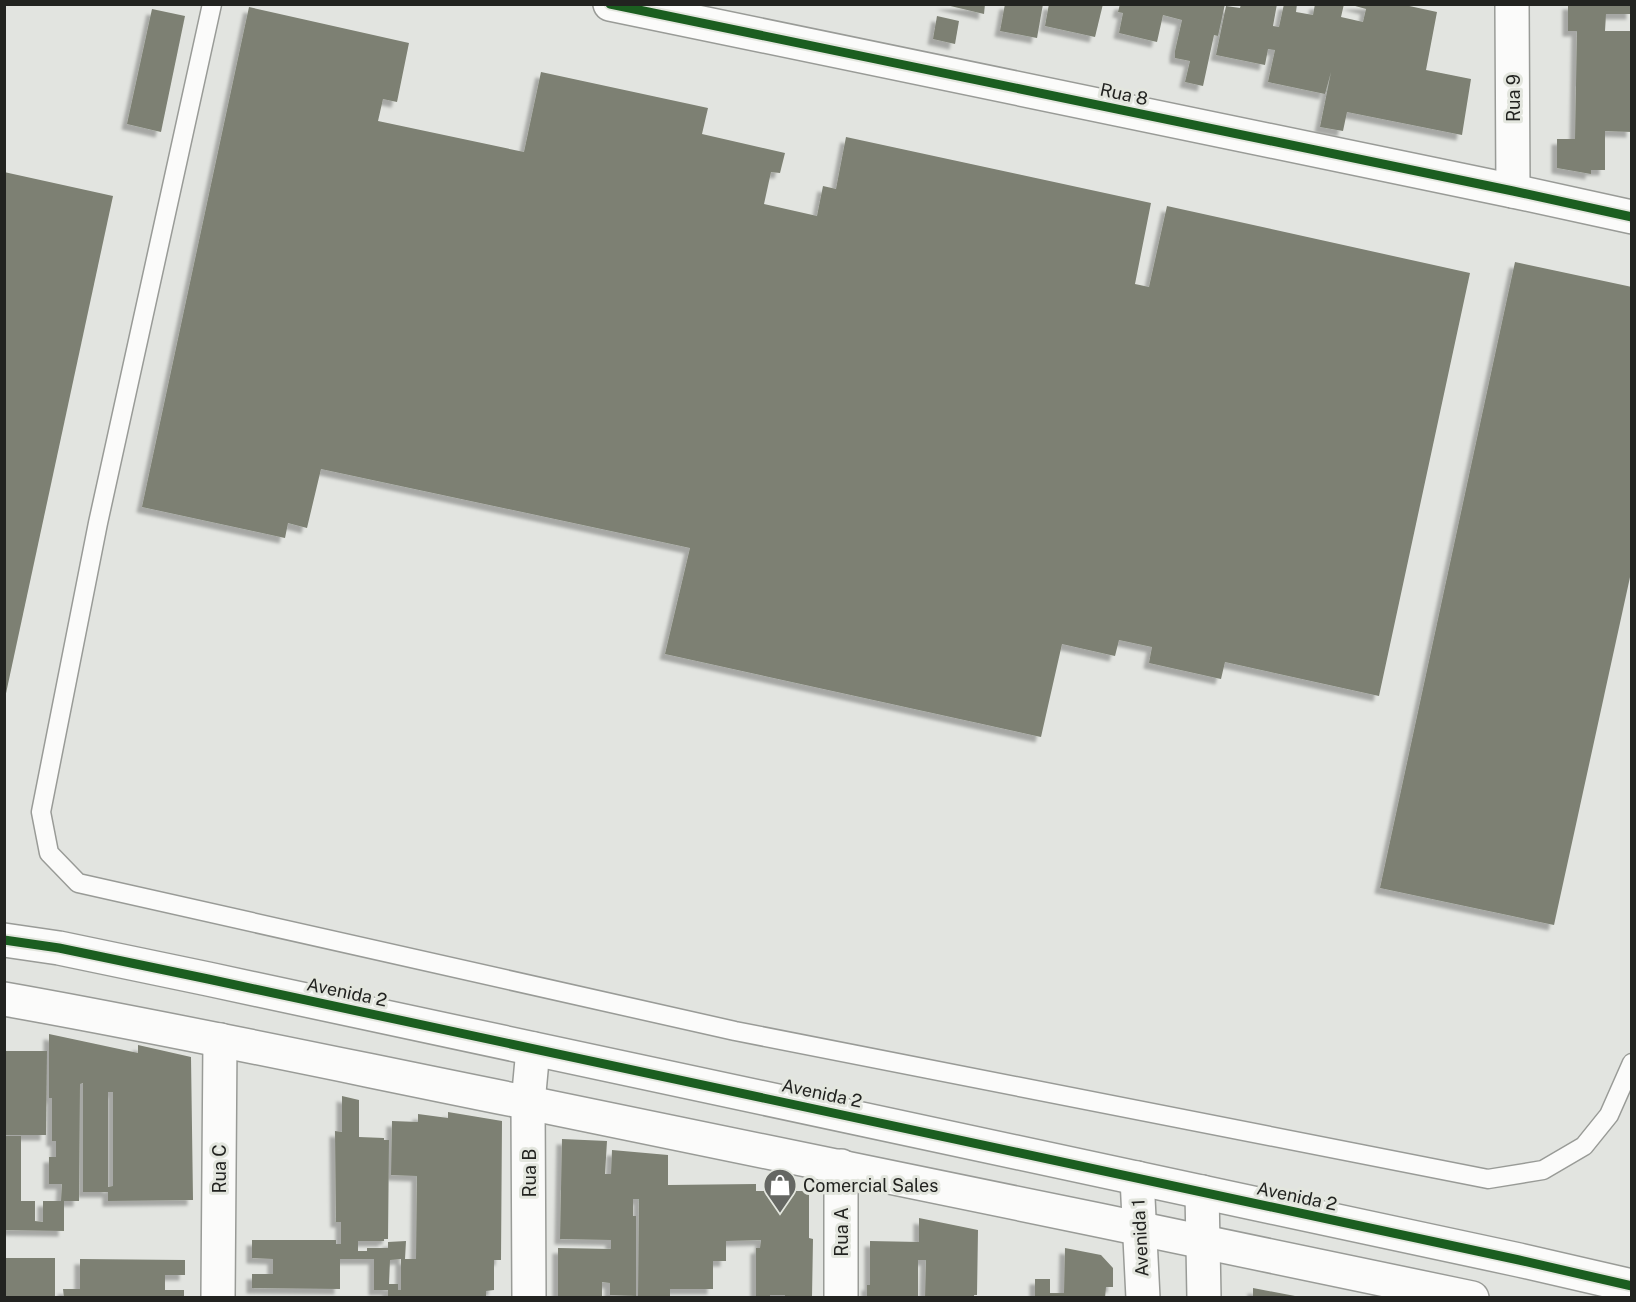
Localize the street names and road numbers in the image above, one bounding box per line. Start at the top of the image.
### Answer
street label: Rua 9 [1503,74,1524,122]
street label: Rua 8 [1098,79,1150,109]
street label: Avenida 2 [305,973,389,1011]
street label: Avenida 2 [780,1074,864,1112]
street label: Rua C [209,1144,230,1194]
street label: Rua B [519,1149,540,1197]
street label: Avenida 2 [1255,1177,1339,1215]
street label: Avenida 1 [1127,1198,1153,1278]
street label: Rua A [831,1207,852,1257]

